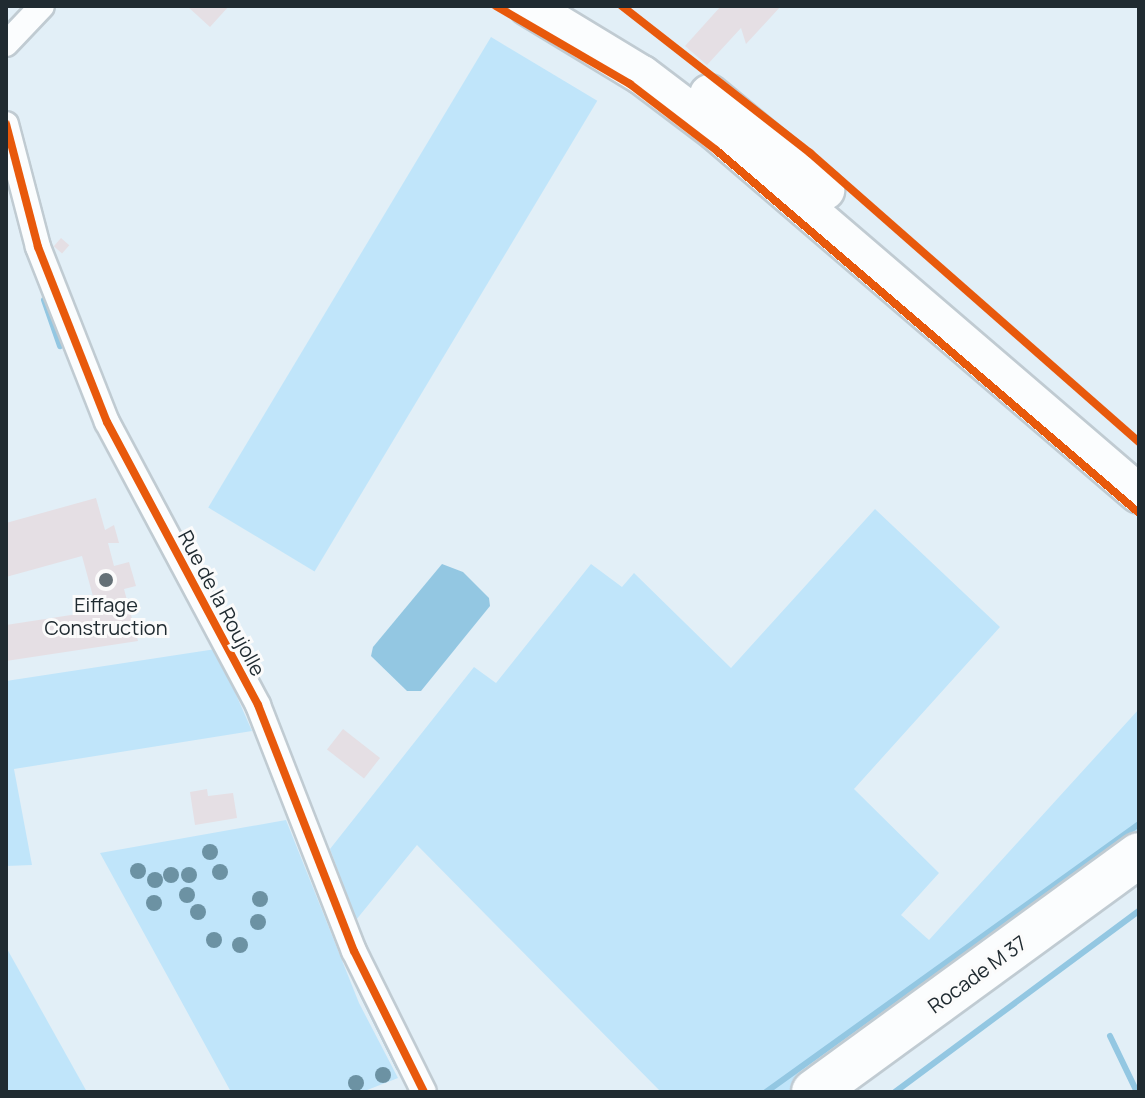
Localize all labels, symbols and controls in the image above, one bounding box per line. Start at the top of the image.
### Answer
street label: Rue de la Roujolle [173,526,271,680]
marker: Eiffage Construction [97,571,115,589]
place label: Eiffage Construction [44,592,168,639]
street label: Rocade M 37 [923,930,1031,1018]

